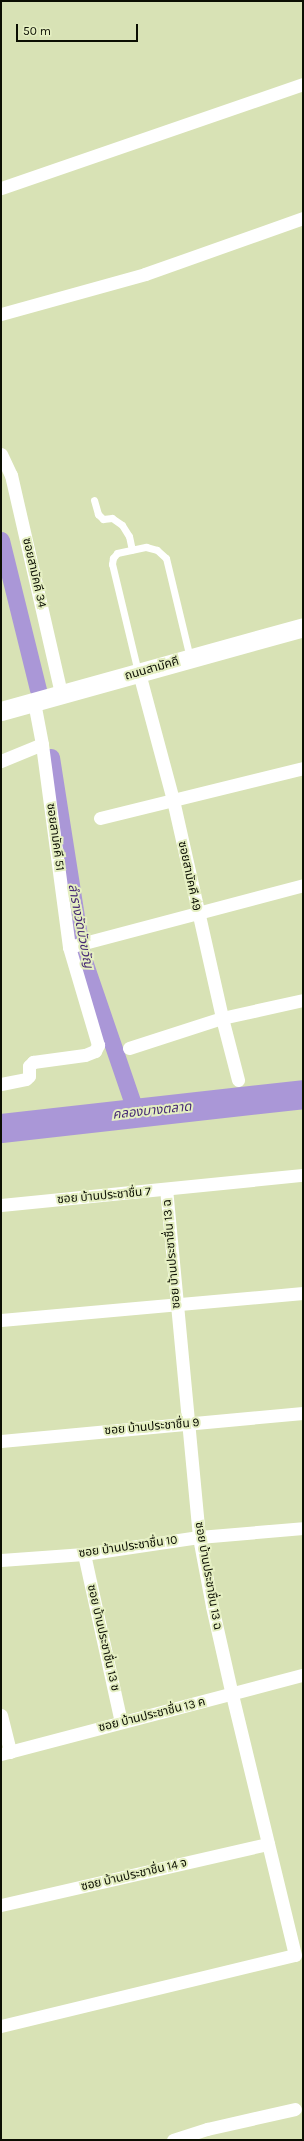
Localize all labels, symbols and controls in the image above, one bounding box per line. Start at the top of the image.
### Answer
scale bar [18,16,140,42]
text: 50 m [23,24,51,38]
street label: ซอยสามัคคี 34 [19,537,49,609]
street label: ถนนสามัคคี [123,654,181,684]
street label: ซอยสามัคคี 51 [43,802,67,872]
street label: ซอยสามัคคี 49 [175,840,203,912]
water label: ลำรางวัดบัวขวัญ [64,883,96,969]
water label: คลองบางตลาด [112,1099,192,1123]
street label: ซอย บ้านประชาชื่น 7 [57,1185,151,1207]
street label: ซอย บ้านประชาชื่น 13 ฉ [160,1199,184,1309]
street label: ซอย บ้านประชาชื่น 9 [104,1416,200,1438]
street label: ซอย บ้านประชาชื่น 13 ฉ [191,1521,225,1631]
street label: ซอย บ้านประชาชื่น 10 [78,1533,178,1561]
street label: ซอย บ้านประชาชื่น 13 ช [84,1583,122,1693]
street label: ซอย บ้านประชาชื่น 13 ค [97,1695,207,1735]
street label: ซอย บ้านประชาชื่น 14 จ [80,1856,188,1894]

